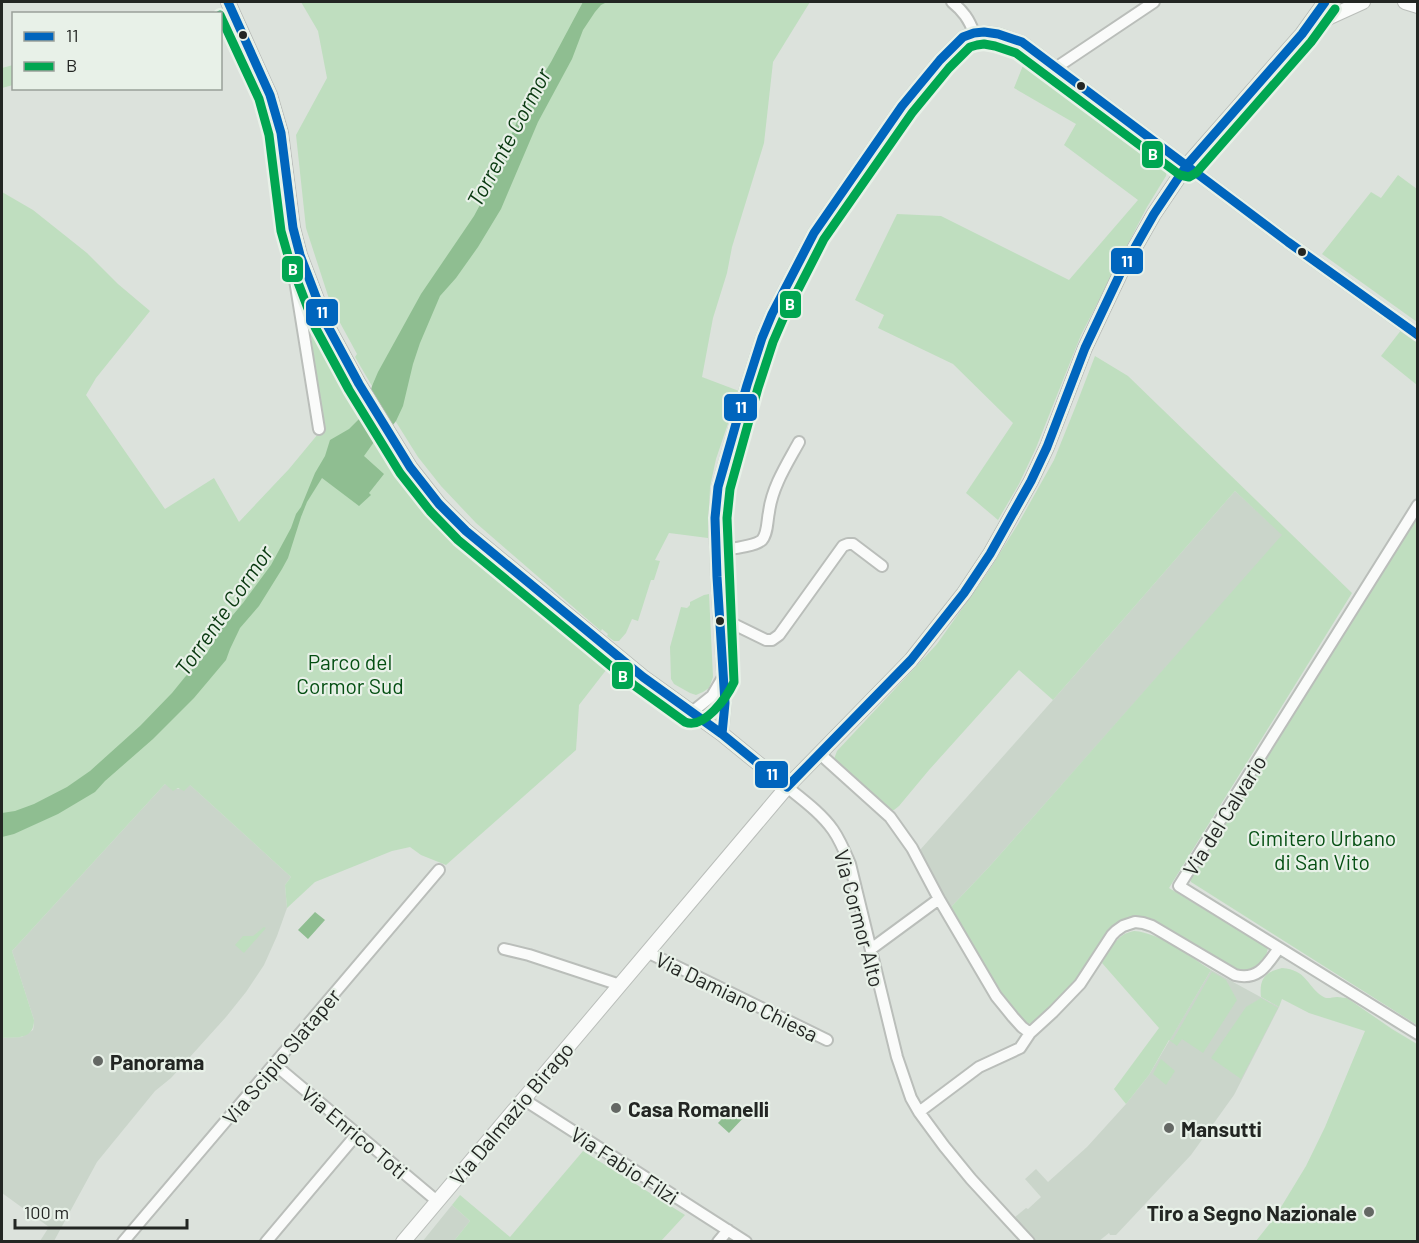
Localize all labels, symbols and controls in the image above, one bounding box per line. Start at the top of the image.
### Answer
legend [12,12,222,90]
text: 11 [66,24,79,46]
unlabelled marker [237,29,249,41]
text: B [66,54,77,76]
water label: Torrente Cormor [461,62,556,211]
unlabelled marker [1075,80,1087,92]
line badge: B [1141,140,1164,169]
text: B [1148,144,1158,163]
unlabelled marker [1296,246,1308,258]
line badge: 11 [1110,247,1144,275]
text: 11 [1121,251,1133,270]
line badge: B [281,255,304,283]
text: B [288,259,298,278]
line badge: B [779,290,802,319]
text: B [785,294,795,313]
line badge: 11 [305,298,339,327]
text: 11 [316,302,328,321]
line badge: 11 [723,393,758,422]
text: 11 [735,397,747,416]
water label: Torrente Cormor [169,539,278,680]
unlabelled marker [714,615,726,627]
park label: Parco del Cormor Sud [296,649,404,698]
line badge: B [611,661,634,690]
text: B [618,666,628,685]
street label: Via del Calvario [1177,750,1271,880]
line badge: 11 [754,760,789,789]
text: 11 [766,764,778,783]
park label: Cimitero Urbano di San Vito [1248,825,1396,874]
street label: Via Cormor Alto [830,847,890,989]
street label: Via Damiano Chiesa [652,946,822,1046]
street label: Via Scipio Slataper [217,983,345,1129]
street label: Via Dalmazio Birago [444,1036,578,1190]
place label: Panorama [110,1049,204,1074]
marker: Panorama [91,1054,105,1068]
street label: Via Enrico Toti [297,1080,413,1184]
place label: Casa Romanelli [628,1096,769,1121]
marker: Casa Romanelli [609,1101,623,1115]
place label: Mansutti [1181,1116,1262,1141]
street label: Via Fabio Filzi [566,1121,684,1209]
marker: Mansutti [1162,1121,1176,1135]
scale bar [15,1192,188,1230]
place label: Tiro a Segno Nazionale [1147,1200,1357,1225]
text: 100 m [24,1201,69,1223]
marker: Tiro a Segno Nazionale [1362,1205,1376,1219]

